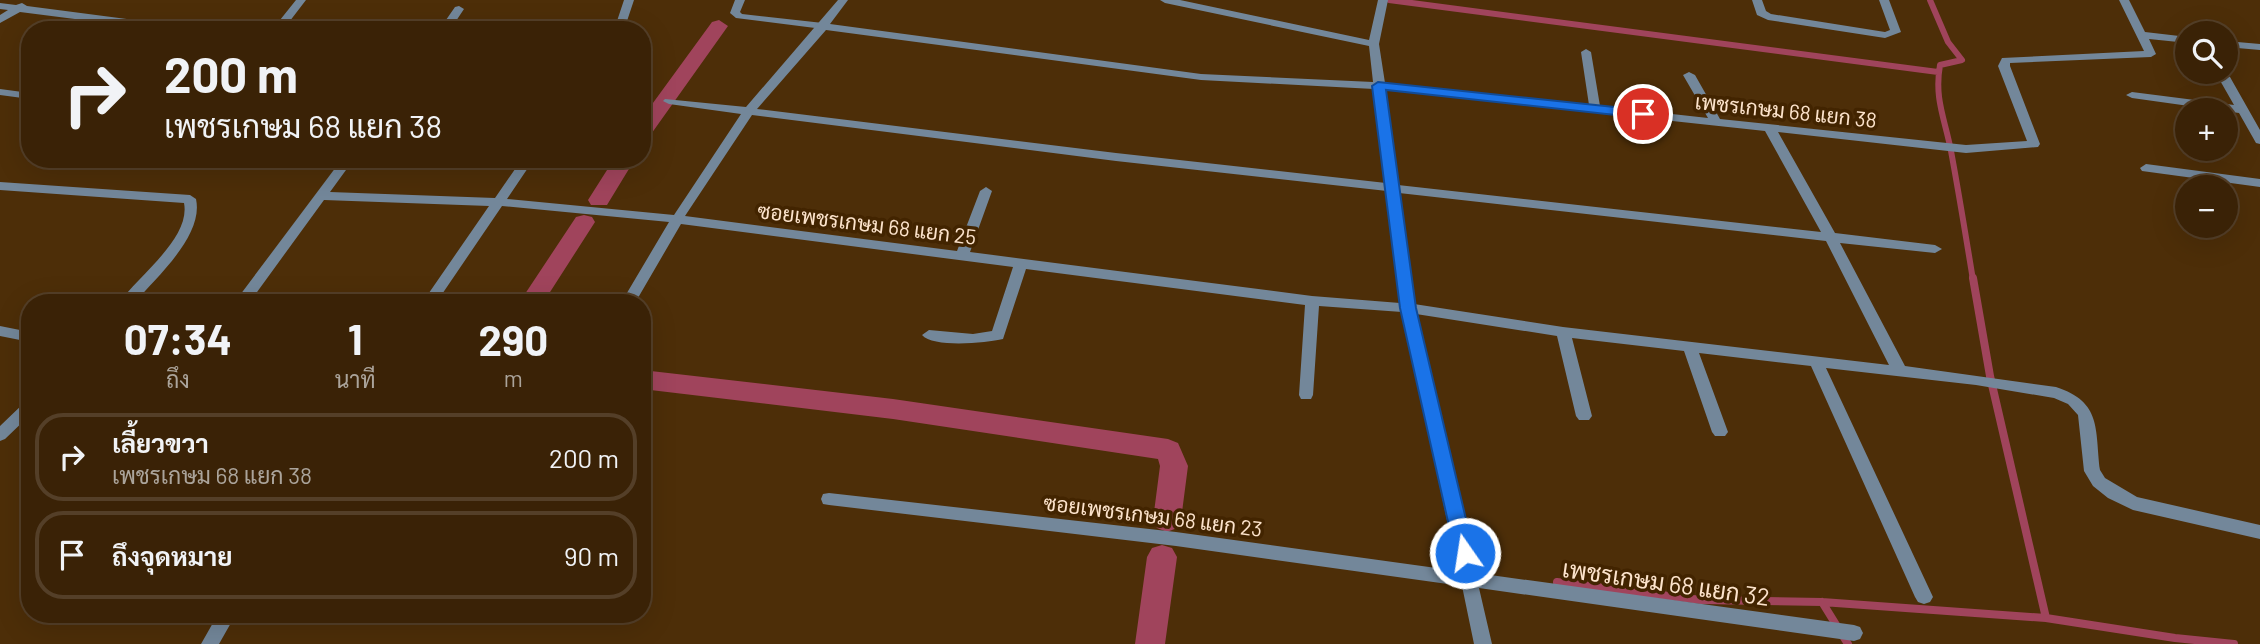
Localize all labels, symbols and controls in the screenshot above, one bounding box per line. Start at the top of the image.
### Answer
map controls [2175,21,2238,238]
button: search [2175,21,2238,84]
text: 200 m [164,44,298,103]
icon: right [49,49,140,140]
pin [1613,84,1673,144]
street label: เพชรเกษม 68 แยก 38 [1694,88,1878,132]
icon: arrive [1624,95,1662,133]
button: + [2175,98,2238,161]
text: เพชรเกษม 68 แยก 38 [164,106,442,144]
button: − [2175,175,2238,238]
street label: ซอยเพชรเกษม 68 แยก 25 [756,197,978,249]
text: 07:34 [124,313,232,363]
text: 1 [348,313,363,363]
text: 290 [478,314,548,364]
text: m [504,364,523,392]
text: ถึง [166,365,190,393]
text: นาที [335,365,376,393]
text: เลี้ยวขวา [112,427,209,458]
icon: right [53,438,91,476]
text: 200 m [549,442,619,473]
text: เพชรเกษม 68 แยก 38 [112,461,312,489]
street label: ซอยเพชรเกษม 68 แยก 23 [1042,489,1264,541]
position arrow [1428,516,1502,590]
icon: arrive [53,536,91,574]
text: ถึงจุดหมาย [112,540,233,571]
text: 90 m [564,540,619,571]
street label: เพชรเกษม 68 แยก 32 [1560,553,1772,611]

